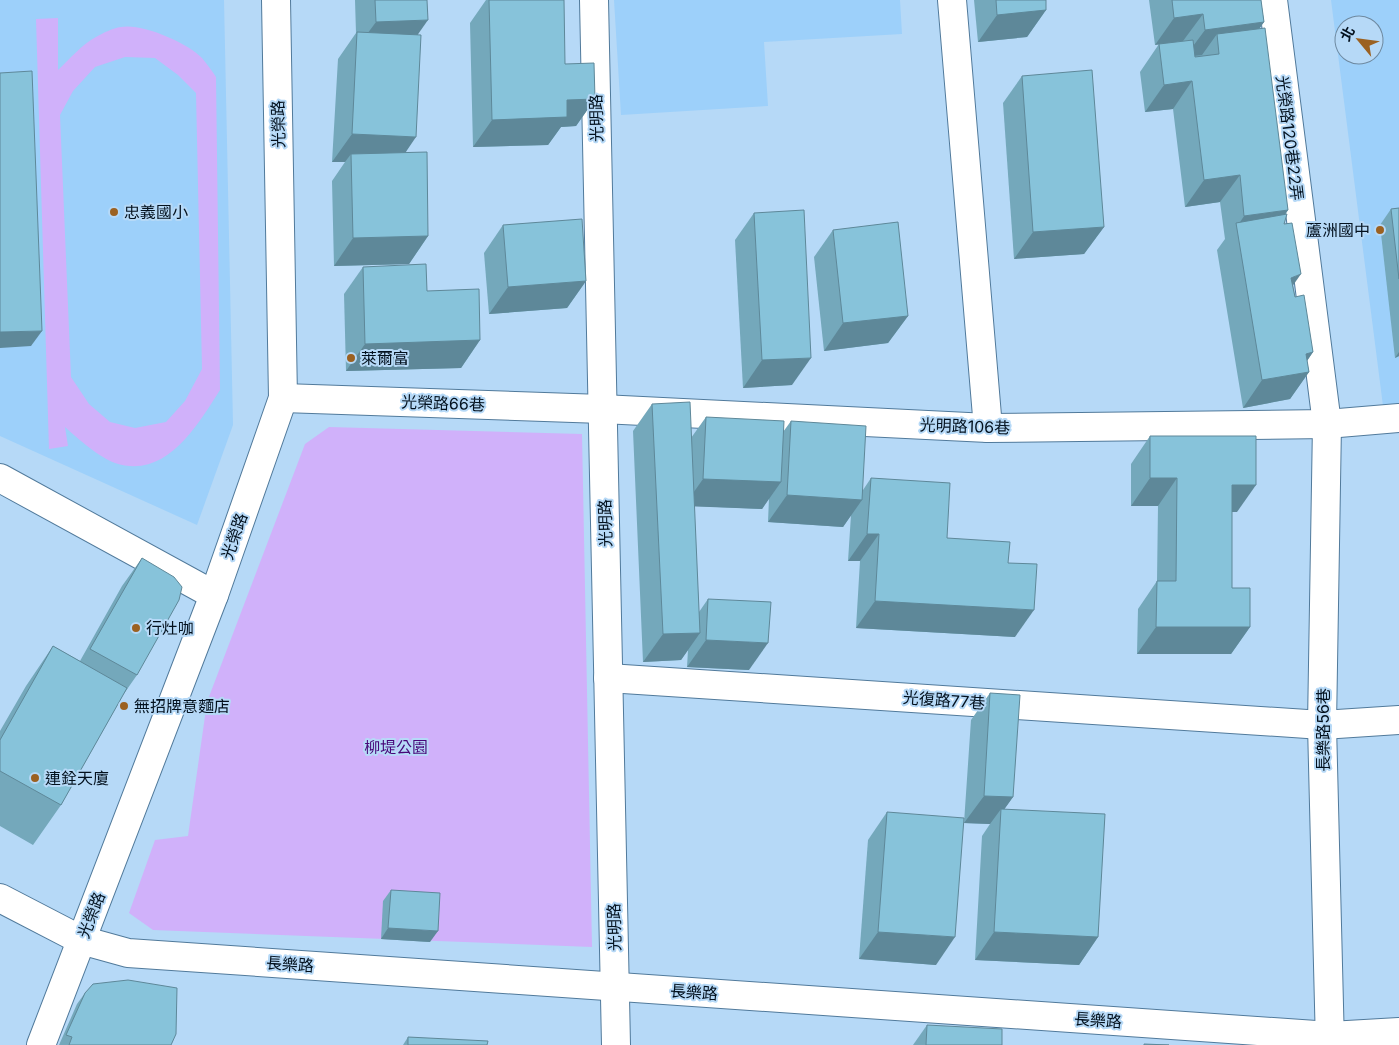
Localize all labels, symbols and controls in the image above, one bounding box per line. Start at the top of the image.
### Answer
north arrow [1334,15,1384,65]
text: 北 [1336,23,1358,44]
street label: 光榮路120巷22弄 [1272,74,1308,202]
street label: 光明路 [586,94,606,142]
street label: 光榮路 [268,100,288,148]
place label: 忠義國小 [124,202,188,222]
marker: 忠義國小 [108,206,120,218]
place label: 蘆洲國中 [1306,220,1370,240]
marker: 蘆洲國中 [1374,224,1386,236]
place label: 萊爾富 [361,348,409,368]
marker: 萊爾富 [345,352,357,364]
street label: 光榮路66巷 [401,392,485,414]
street label: 光明路106巷 [919,414,1011,438]
street label: 光明路 [595,499,615,547]
street label: 光榮路 [217,510,251,562]
place label: 行灶咖 [146,618,194,638]
marker: 行灶咖 [130,622,142,634]
street label: 光復路77巷 [902,687,986,713]
street label: 長樂路56巷 [1313,688,1333,772]
place label: 無招牌意麵店 [134,696,230,716]
marker: 無招牌意麵店 [118,700,130,712]
park label: 柳堤公園 [364,737,428,757]
place label: 連銓天廈 [45,768,109,788]
marker: 連銓天廈 [29,772,41,784]
street label: 光榮路 [73,889,109,941]
street label: 光明路 [604,903,624,951]
street label: 長樂路 [265,952,315,976]
street label: 長樂路 [669,980,719,1004]
street label: 長樂路 [1073,1008,1123,1032]

